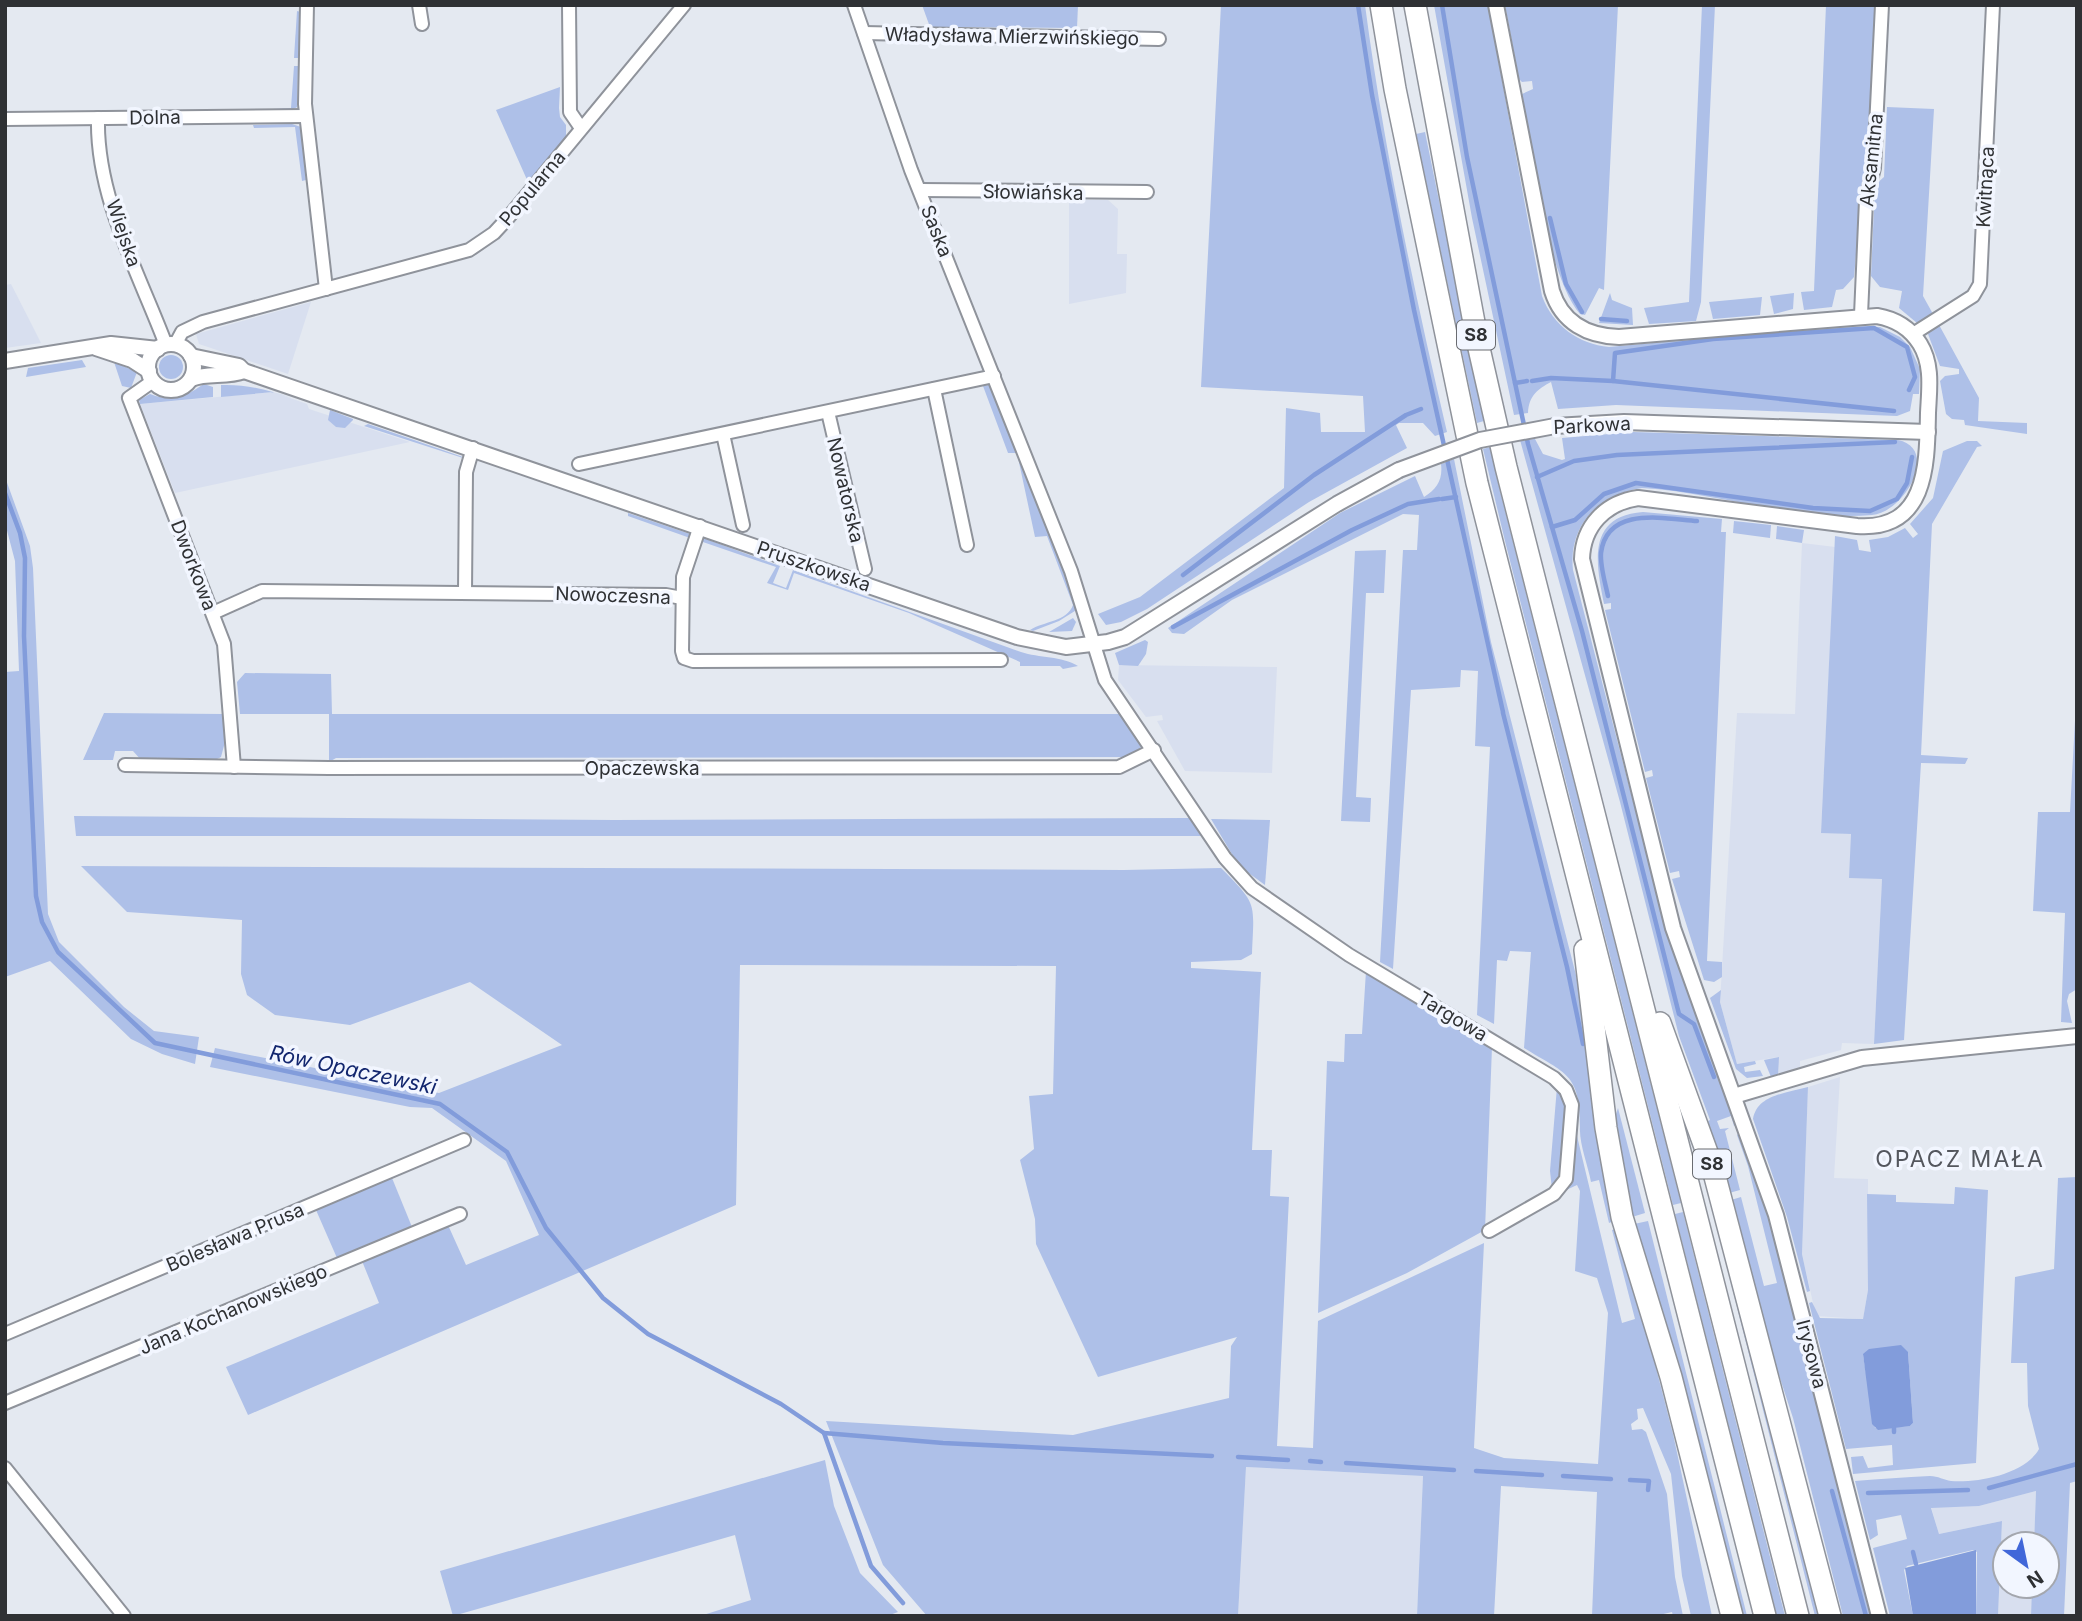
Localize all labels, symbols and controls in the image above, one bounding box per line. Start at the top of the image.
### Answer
street label: Władysława Mierzwińskiego [885,23,1139,50]
street label: Dolna [129,106,181,129]
street label: Aksamitna [1855,112,1888,208]
street label: Popularna [494,146,570,231]
street label: Kwitnąca [1972,146,1999,228]
street label: Słowiańska [982,180,1084,205]
street label: Wiejska [101,196,146,270]
street label: Saska [916,202,957,261]
road number: S8 [1457,320,1495,349]
street label: Parkowa [1553,412,1631,439]
street label: Nowatorska [822,435,869,545]
street label: Dworkowa [166,517,221,614]
street label: Pruszkowska [754,536,874,597]
street label: Nowoczesna [555,582,671,609]
street label: Opaczewska [584,757,700,780]
street label: Targowa [1414,987,1492,1046]
water label: Rów Opaczewski [267,1040,440,1100]
district label: OPACZ MAŁA [1875,1145,2045,1173]
road number: S8 [1693,1149,1731,1178]
street label: Bolesława Prusa [163,1198,308,1277]
street label: Jana Kochanowskiego [136,1259,331,1359]
street label: Irysowa [1791,1317,1832,1391]
north arrow [1991,1530,2061,1600]
text: N [2023,1565,2047,1592]

